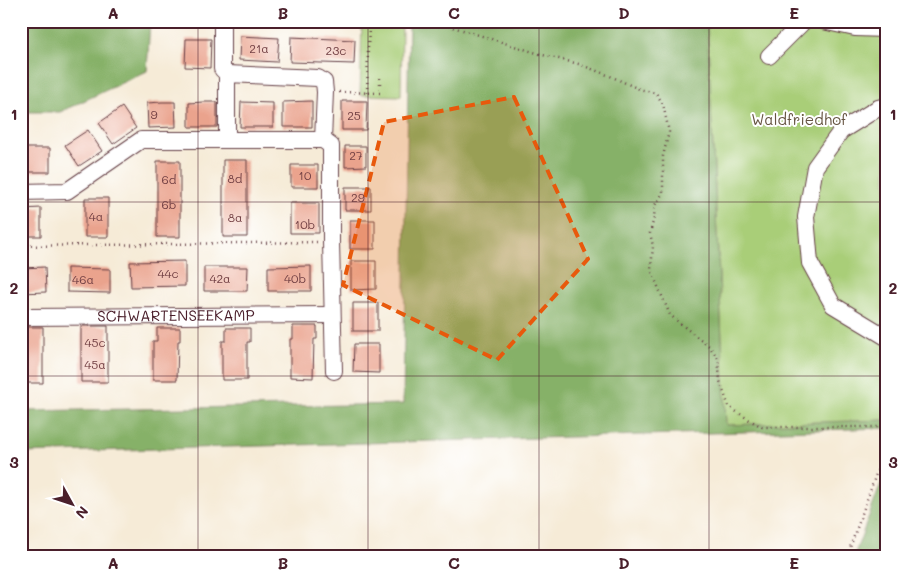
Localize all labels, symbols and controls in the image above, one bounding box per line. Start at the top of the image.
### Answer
text: A [107,2,119,23]
text: B [278,2,288,23]
text: C [448,2,460,23]
text: D [618,2,630,23]
text: E [789,2,799,23]
house number: 21a [249,40,269,56]
house number: 23c [326,42,346,58]
text: 1 [10,103,18,124]
text: 1 [889,103,897,124]
house number: 9 [150,106,158,122]
house number: 25 [347,107,361,123]
park label: Waldfriedhof [751,109,848,129]
house number: 27 [349,147,363,163]
house number: 10 [299,167,312,183]
house number: 8d [228,170,243,186]
house number: 6d [162,171,177,187]
house number: 29 [351,189,365,205]
house number: 6b [162,196,176,212]
house number: 4a [89,208,103,224]
house number: 8a [228,209,242,225]
house number: 10b [295,216,315,232]
house number: 44c [157,265,179,281]
house number: 42a [209,270,231,286]
house number: 40b [284,270,306,286]
house number: 46a [72,271,94,287]
text: 2 [10,277,19,298]
text: 2 [889,277,898,298]
street label: SCHWARTENSEEKAMP [97,304,255,326]
house number: 45c [84,334,106,350]
house number: 45a [84,356,106,372]
text: 3 [9,451,19,472]
text: 3 [888,451,898,472]
north arrow [48,480,98,530]
text: N [72,502,93,523]
text: A [107,552,119,573]
text: B [278,552,288,573]
text: C [448,552,460,573]
text: D [618,552,630,573]
text: E [789,552,799,573]

